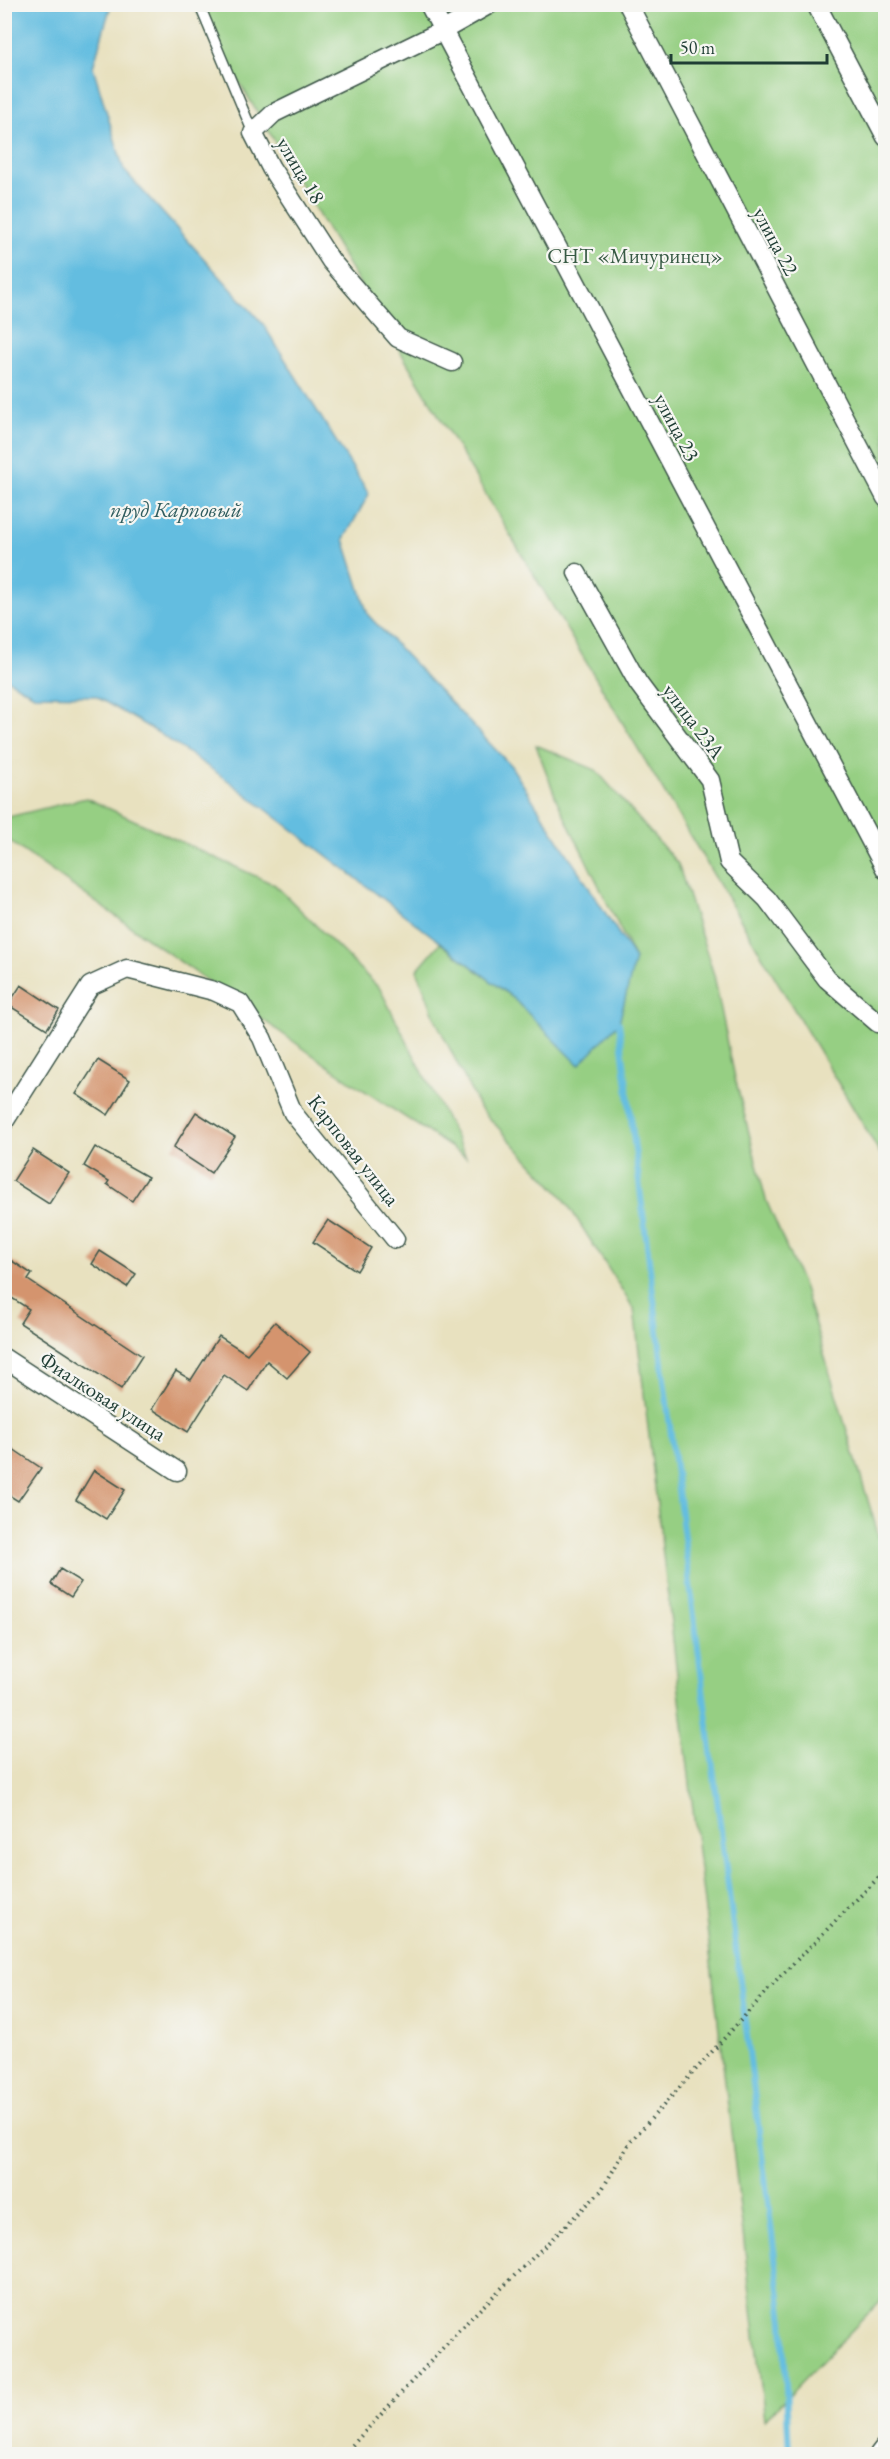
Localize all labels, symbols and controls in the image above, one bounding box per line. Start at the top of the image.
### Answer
scale bar [671,27,827,65]
text: 50 m [680,36,715,59]
street label: улица 18 [271,132,331,208]
street label: улица 22 [747,202,805,280]
park label: СНТ «Мичуринец» [547,242,723,269]
street label: улица 23 [648,388,706,466]
water label: пруд Карповый [110,495,242,524]
street label: улица 23А [657,678,732,765]
street label: Карповая улица [302,1089,406,1212]
street label: Фиалковая улица [35,1345,172,1447]

